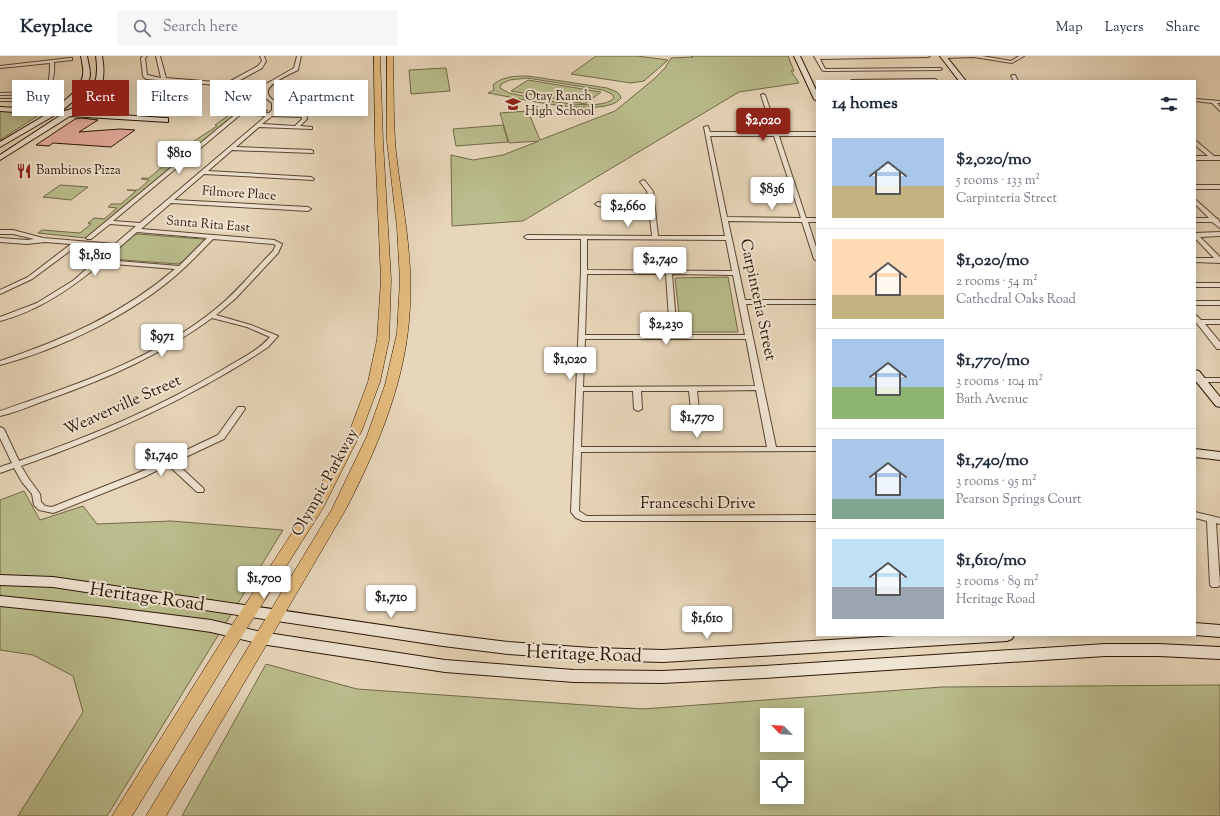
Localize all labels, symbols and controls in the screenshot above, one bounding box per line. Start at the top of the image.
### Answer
search box [117,10,397,46]
text: Keyplace [20,14,93,41]
icon: search [131,17,153,39]
text: Search here [163,17,238,38]
text: Map [1056,18,1083,38]
text: Layers [1105,18,1143,38]
text: Share [1165,18,1200,38]
chip: Buy [12,80,64,116]
chip: Rent [72,80,129,116]
chip: Filters [137,80,202,116]
chip: New [210,80,266,116]
chip: Apartment [274,80,368,116]
place label: Otay Ranch High School [525,88,595,121]
text: 14 homes [832,92,898,116]
icon: filters [1158,93,1180,115]
school or university icon: Otay Ranch High School [504,95,522,113]
pin: $2,020 [730,108,796,142]
text: $2,020 [745,112,781,130]
pin: $810 [155,141,203,175]
text: $810 [167,145,191,163]
text: $2,020/mo [956,148,1031,172]
icon: home [864,154,912,202]
restaurant icon: Bambinos Pizza [15,162,33,180]
place label: Bambinos Pizza [36,162,121,180]
text: 5 rooms · 133 m² [956,172,1040,190]
pin: $836 [748,177,796,211]
text: $836 [759,181,785,199]
street label: Filmore Place [201,182,277,206]
text: Carpinteria Street [956,190,1057,208]
pin: $2,660 [595,194,661,228]
text: $2,660 [610,198,646,216]
street label: Santa Rita East [165,212,251,238]
street label: Carpinteria Street [733,237,781,364]
pin: $1,810 [62,243,128,277]
text: $1,810 [79,247,111,265]
pin: $2,740 [627,247,693,281]
text: $1,020/mo [956,249,1029,273]
text: $2,740 [642,251,678,269]
icon: home [864,255,912,303]
text: 2 rooms · 54 m² [956,273,1038,291]
text: Cathedral Oaks Road [956,291,1076,309]
pin: $2,230 [633,312,699,346]
text: $2,230 [649,316,683,334]
pin: $971 [138,324,186,358]
text: $971 [150,328,174,346]
pin: $1,020 [537,347,603,381]
text: $1,770/mo [956,349,1030,373]
text: $1,020 [553,351,587,369]
icon: home [864,355,912,403]
street label: Weaverville Street [61,370,186,442]
text: 3 rooms · 104 m² [956,373,1043,391]
text: Bath Avenue [956,391,1028,409]
pin: $1,770 [664,405,730,439]
text: $1,770 [680,409,714,427]
street label: Olympic Parkway [287,425,365,541]
pin: $1,740 [128,443,194,477]
text: $1,740 [144,447,178,465]
text: $1,740/mo [956,449,1029,473]
icon: home [864,455,912,503]
text: 3 rooms · 95 m² [956,473,1037,491]
text: Pearson Springs Court [956,491,1082,509]
street label: Franceschi Drive [640,493,756,516]
text: $1,610/mo [956,549,1026,573]
icon: home [864,555,912,603]
pin: $1,700 [231,566,297,600]
text: $1,700 [247,570,281,588]
text: 3 rooms · 89 m² [956,573,1039,591]
street label: Heritage Road [88,577,207,619]
pin: $1,710 [358,585,424,619]
text: $1,710 [375,589,407,607]
text: Heritage Road [956,591,1035,609]
pin: $1,610 [674,606,740,640]
text: $1,610 [691,610,723,628]
street label: Heritage Road [526,639,643,671]
north arrow [760,708,804,752]
map controls [760,708,804,804]
button: locate [760,760,804,804]

